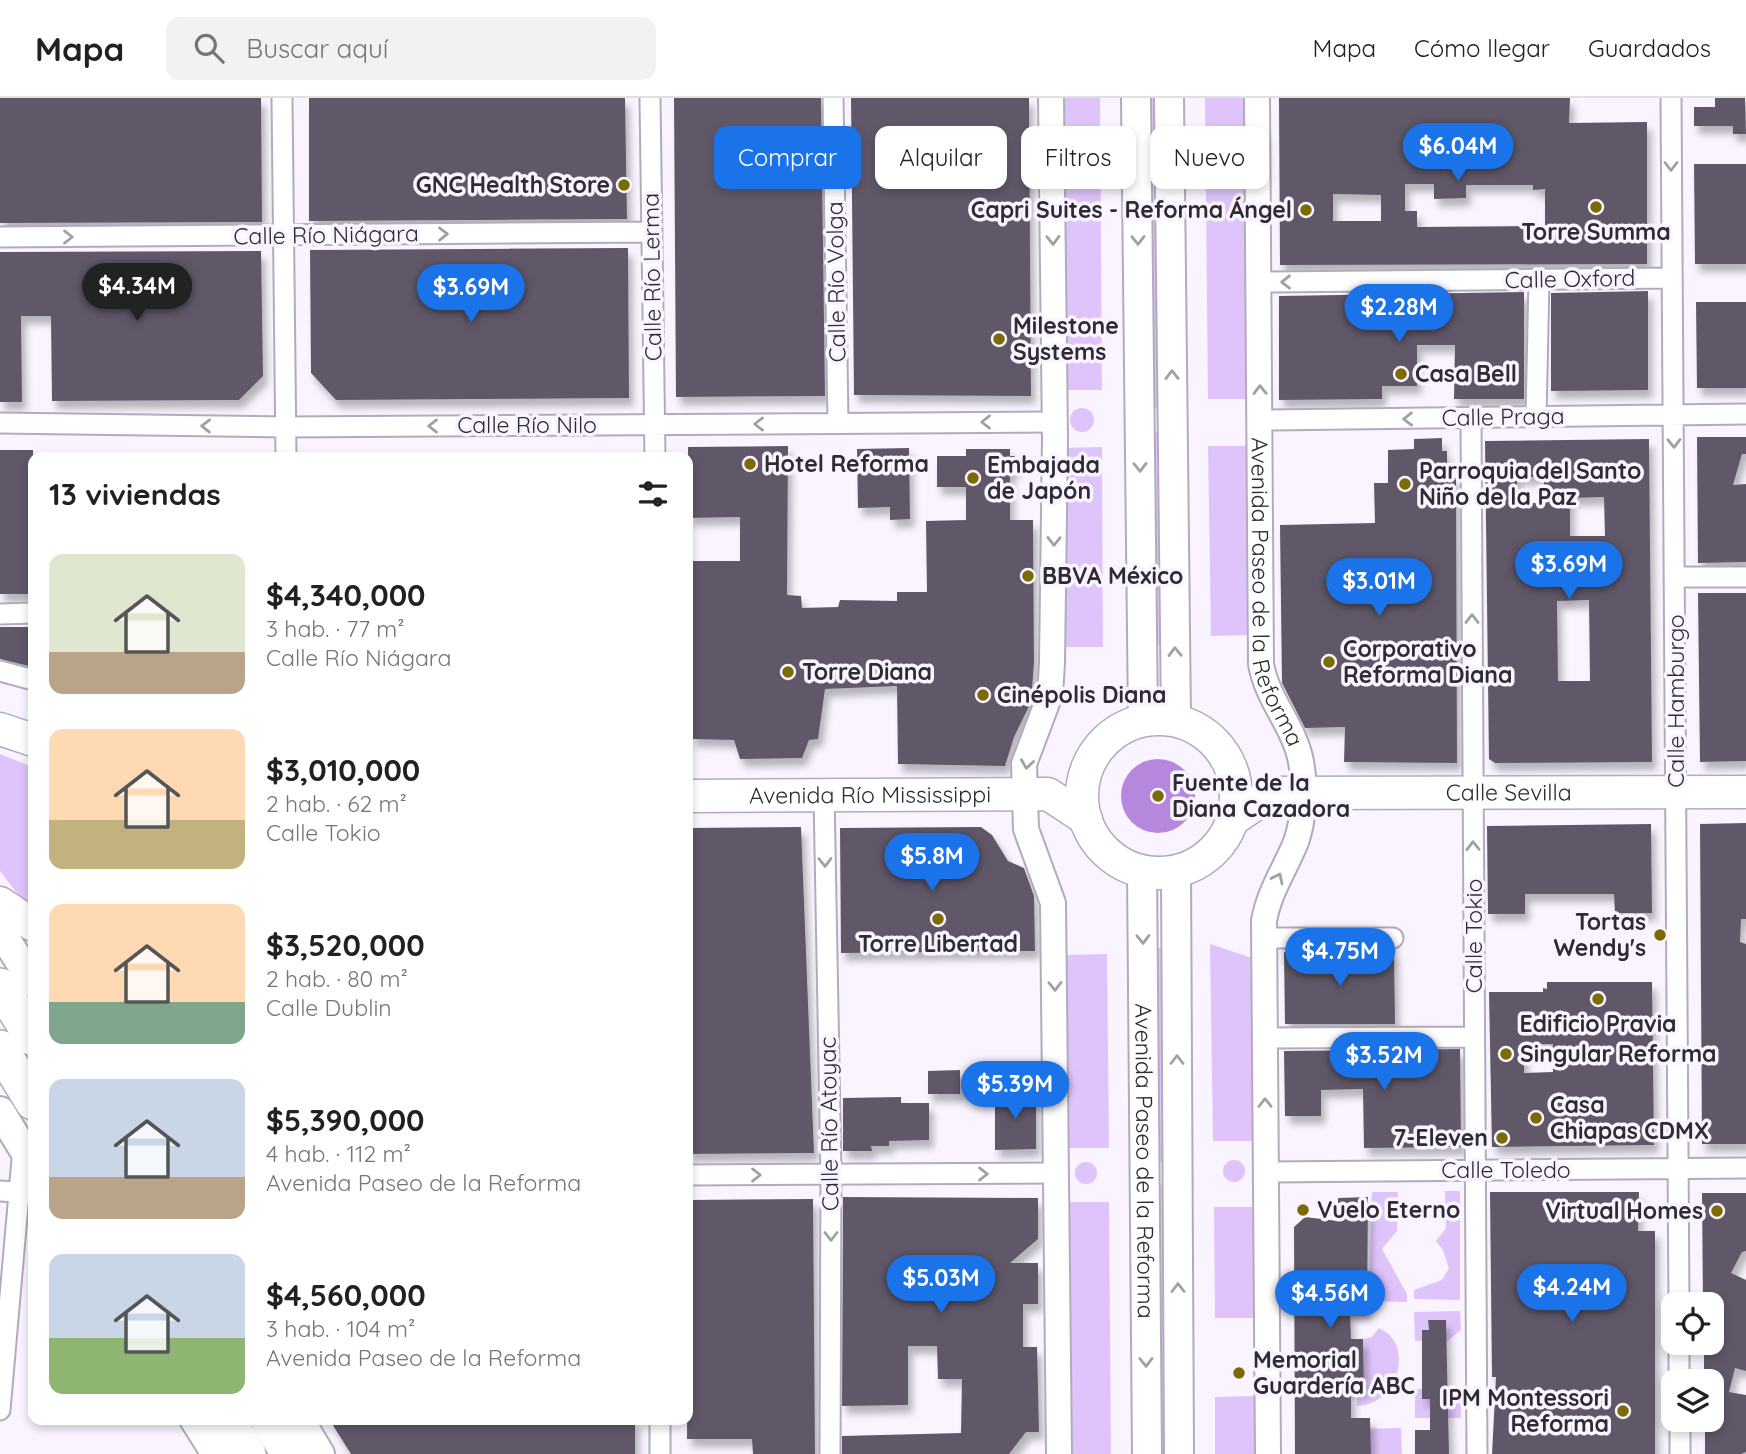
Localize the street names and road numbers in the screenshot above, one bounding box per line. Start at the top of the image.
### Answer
street label: Calle Río Lerma [636,193,667,361]
street label: Calle Río Volga [820,201,851,363]
street label: Calle Río Niágara [233,218,419,251]
street label: Calle Oxford [1504,263,1636,294]
street label: Calle Praga [1441,401,1565,432]
street label: Calle Río Nilo [457,410,597,439]
street label: Avenida Paseo de la Reforma [1245,437,1310,751]
street label: Calle Hamburgo [1661,614,1690,788]
street label: Calle Sevilla [1446,777,1572,807]
street label: Avenida Río Mississippi [749,779,991,810]
street label: Calle Tokio [1459,879,1488,993]
street label: Avenida Paseo de la Reforma [1129,1003,1161,1319]
street label: Calle Río Atoyac [812,1037,845,1211]
street label: Calle Toledo [1441,1155,1571,1184]

